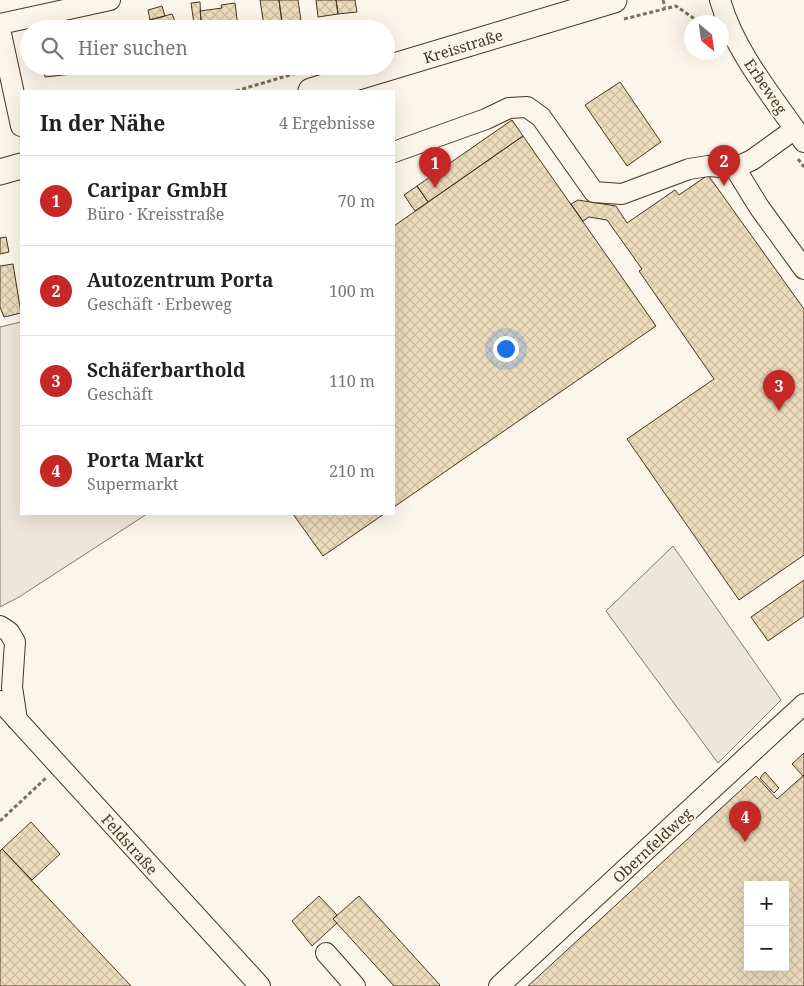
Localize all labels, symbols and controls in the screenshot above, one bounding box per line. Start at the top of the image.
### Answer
north arrow [684,15,729,60]
search box [20,20,395,75]
street label: Kreisstraße [421,24,505,68]
icon: search [38,34,66,62]
text: Hier suchen [78,35,188,61]
street label: Erbeweg [740,54,792,118]
text: In der Nähe [40,109,165,137]
text: 4 Ergebnisse [279,112,375,134]
pin: 2 [708,145,740,186]
pin: 1 [419,147,451,188]
text: Caripar GmbH [87,177,228,203]
text: 1 [51,190,61,212]
text: 70 m [338,190,375,212]
text: Büro · Kreisstraße [87,203,224,225]
text: Autozentrum Porta [87,267,273,293]
text: 2 [51,280,61,302]
text: 100 m [329,280,375,302]
text: Geschäft · Erbeweg [87,293,232,315]
your location [493,336,519,362]
text: Schäferbarthold [87,357,245,383]
text: 3 [51,370,61,392]
text: 110 m [329,370,375,392]
pin: 3 [763,370,795,411]
text: Geschäft [87,383,153,405]
text: Porta Markt [87,447,204,473]
text: 4 [51,460,61,482]
text: 210 m [329,460,375,482]
text: Supermarkt [87,473,178,495]
pin: 4 [729,801,761,842]
street label: Obernfeldweg [608,803,696,887]
street label: Feldstraße [97,809,163,879]
map controls [744,881,789,971]
button: + [744,881,789,926]
button: − [744,926,789,971]

